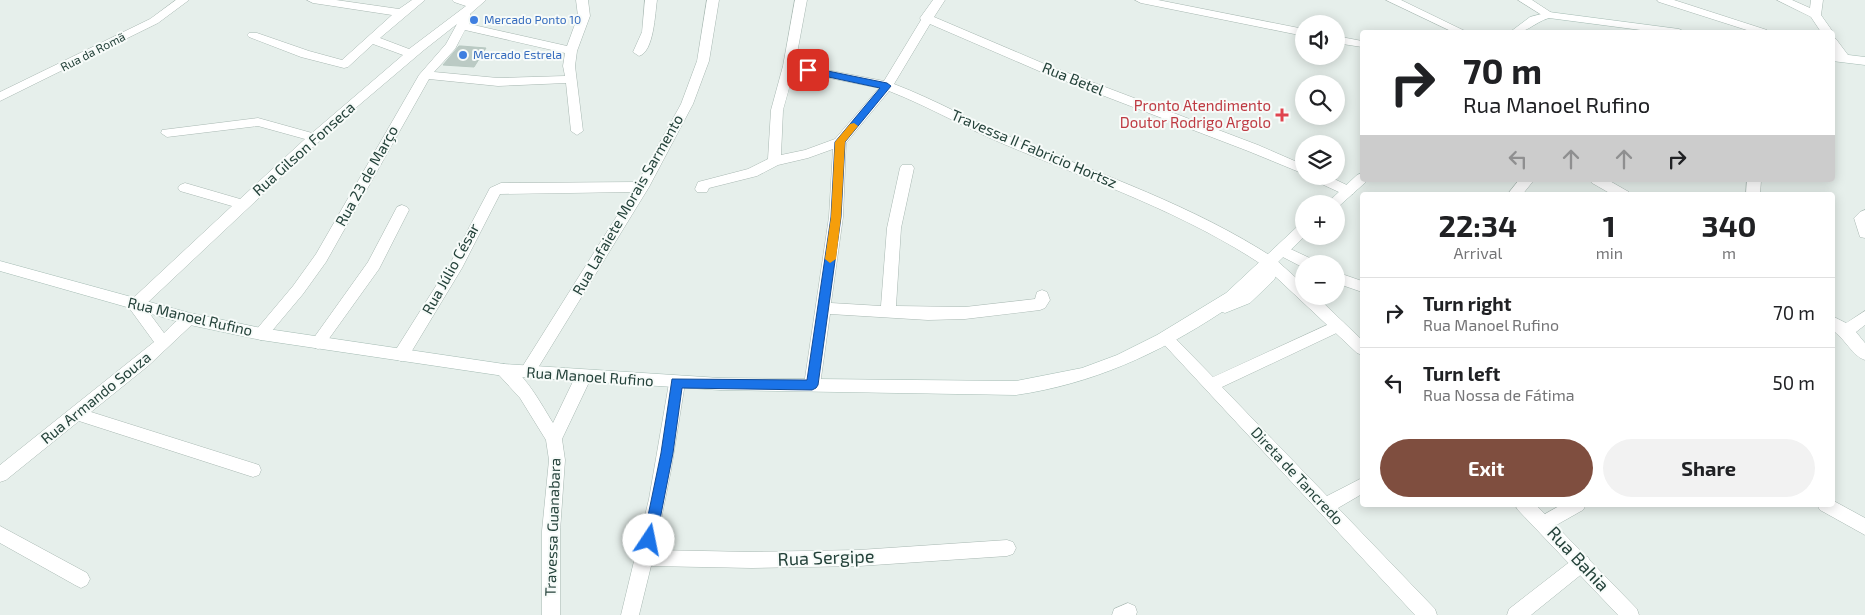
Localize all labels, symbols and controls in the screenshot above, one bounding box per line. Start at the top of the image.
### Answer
place label: Mercado Ponto 10 [484,12,581,26]
marker: Mercado Ponto 10 [468,14,480,26]
map controls [1295,15,1345,305]
button: sound [1295,15,1345,65]
street label: Rua da Romã [58,29,127,73]
place label: Mercado Estrela [473,47,562,61]
marker: Mercado Estrela [457,49,469,61]
pin [787,49,829,91]
text: 70 m [1463,49,1542,91]
icon: right [1380,50,1445,115]
icon: arrive [794,56,822,84]
street label: Rua Betel [1040,58,1107,99]
button: search [1295,75,1345,125]
text: Rua Manoel Rufino [1463,91,1650,117]
place label: Pronto Atendimento Doutor Rodrigo Argolo [1120,96,1271,131]
street label: Rua Gilson Fonseca [248,98,358,199]
street label: Travessa II Fabricio Hortsz [949,105,1120,191]
marker: Pronto Atendimento Doutor Rodrigo Argolo [1275,108,1289,122]
street label: Rua Lafaiete Morais Sarmento [568,111,686,298]
street label: Rua 23 de Março [331,122,402,230]
button: layers [1295,135,1345,185]
icon: left [1504,145,1532,173]
icon: ahead [1557,145,1585,173]
icon: ahead [1610,145,1638,173]
icon: right [1663,145,1691,173]
button: + [1295,195,1345,245]
text: 22:34 [1438,207,1517,243]
text: 1 [1603,207,1616,243]
text: 340 [1701,207,1757,243]
street label: Rua Júlio César [418,220,483,317]
text: Arrival [1453,243,1502,262]
text: min [1596,243,1623,262]
text: m [1722,243,1736,262]
button: − [1295,255,1345,305]
text: Turn right [1423,292,1511,315]
street label: Rua Manoel Rufino [126,293,254,339]
icon: right [1380,299,1408,327]
text: 70 m [1773,301,1815,324]
text: Rua Manoel Rufino [1423,315,1559,334]
street label: Rua Armando Souza [37,347,154,447]
text: Turn left [1423,362,1500,385]
street label: Rua Manoel Rufino [526,363,654,389]
icon: left [1380,369,1408,397]
text: 50 m [1772,371,1815,394]
text: Rua Nossa de Fátima [1423,385,1575,404]
street label: Direta de Tancredo [1248,423,1348,528]
button: Exit [1380,439,1593,497]
button: Share [1603,439,1815,497]
street label: Travessa Guanabara [541,457,563,596]
position arrow [622,513,674,565]
street label: Rua Bahia [1543,521,1614,595]
street label: Rua Sergipe [777,544,875,570]

